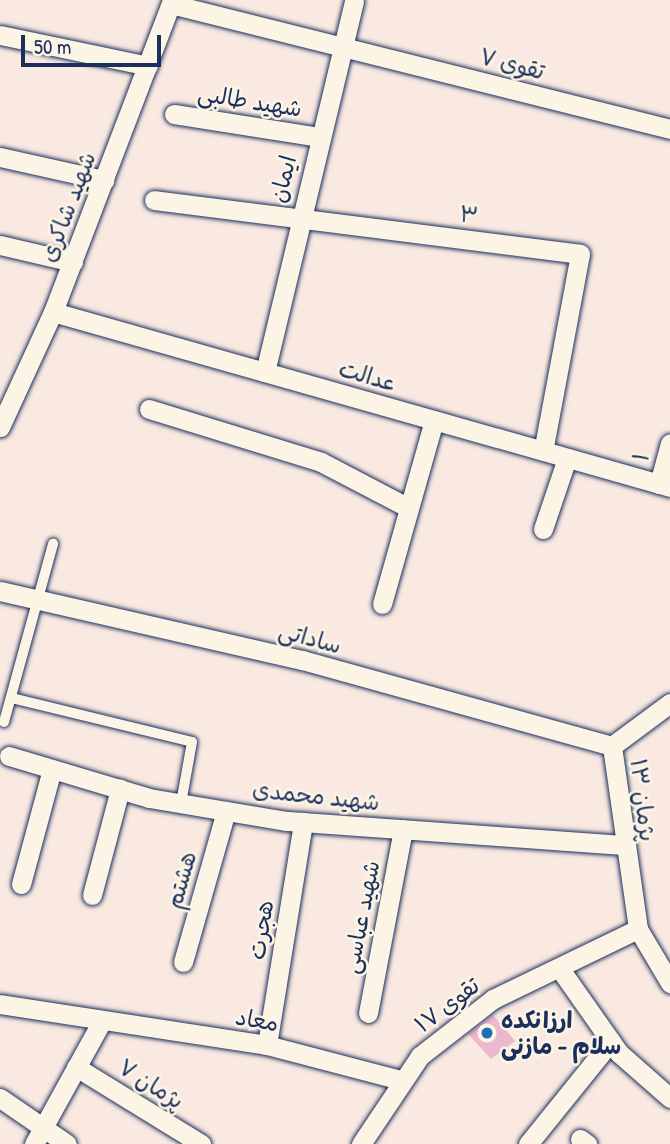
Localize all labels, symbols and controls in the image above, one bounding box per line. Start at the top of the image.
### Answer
scale bar [24,21,164,65]
text: 50 m [34,32,71,61]
street label: تقوی ۷ [477,43,547,85]
street label: شهید طالبی [196,79,304,123]
street label: شهید شاکری [34,148,102,266]
street label: ایمان [264,153,302,205]
street label: ۳ [458,200,480,230]
street label: عدالت [336,355,400,397]
street label: ۱ [627,449,655,465]
street label: ساداتی [276,616,344,660]
street label: پژمان ۱۳ [624,757,662,843]
street label: شهید محمدی [251,776,381,816]
street label: هشتم [160,848,202,912]
street label: شهید عباسی [337,858,385,976]
street label: هجرت [243,898,279,962]
street label: تقوی ۱۷ [409,972,485,1038]
street label: معاد [233,1003,281,1037]
place label: ارزانکده سلام - مازنی [501,1006,621,1060]
marker: ارزانکده سلام - مازنی [479,1025,495,1041]
street label: پژمان ۷ [113,1053,189,1115]

